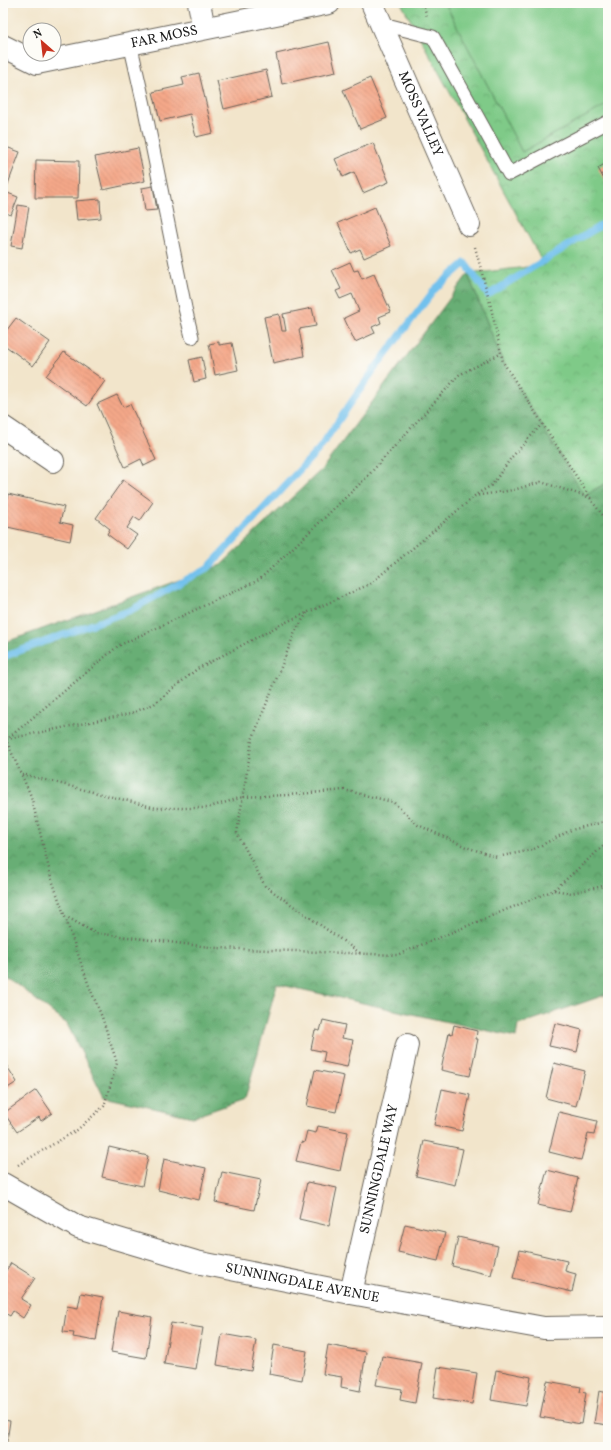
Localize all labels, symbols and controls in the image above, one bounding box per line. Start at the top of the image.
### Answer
street label: FAR MOSS [129,21,200,53]
north arrow [22,22,62,62]
text: N [31,26,45,43]
street label: MOSS VALLEY [393,68,448,160]
street label: SUNNINGDALE WAY [355,1102,403,1236]
street label: SUNNINGDALE AVENUE [224,1259,381,1307]

